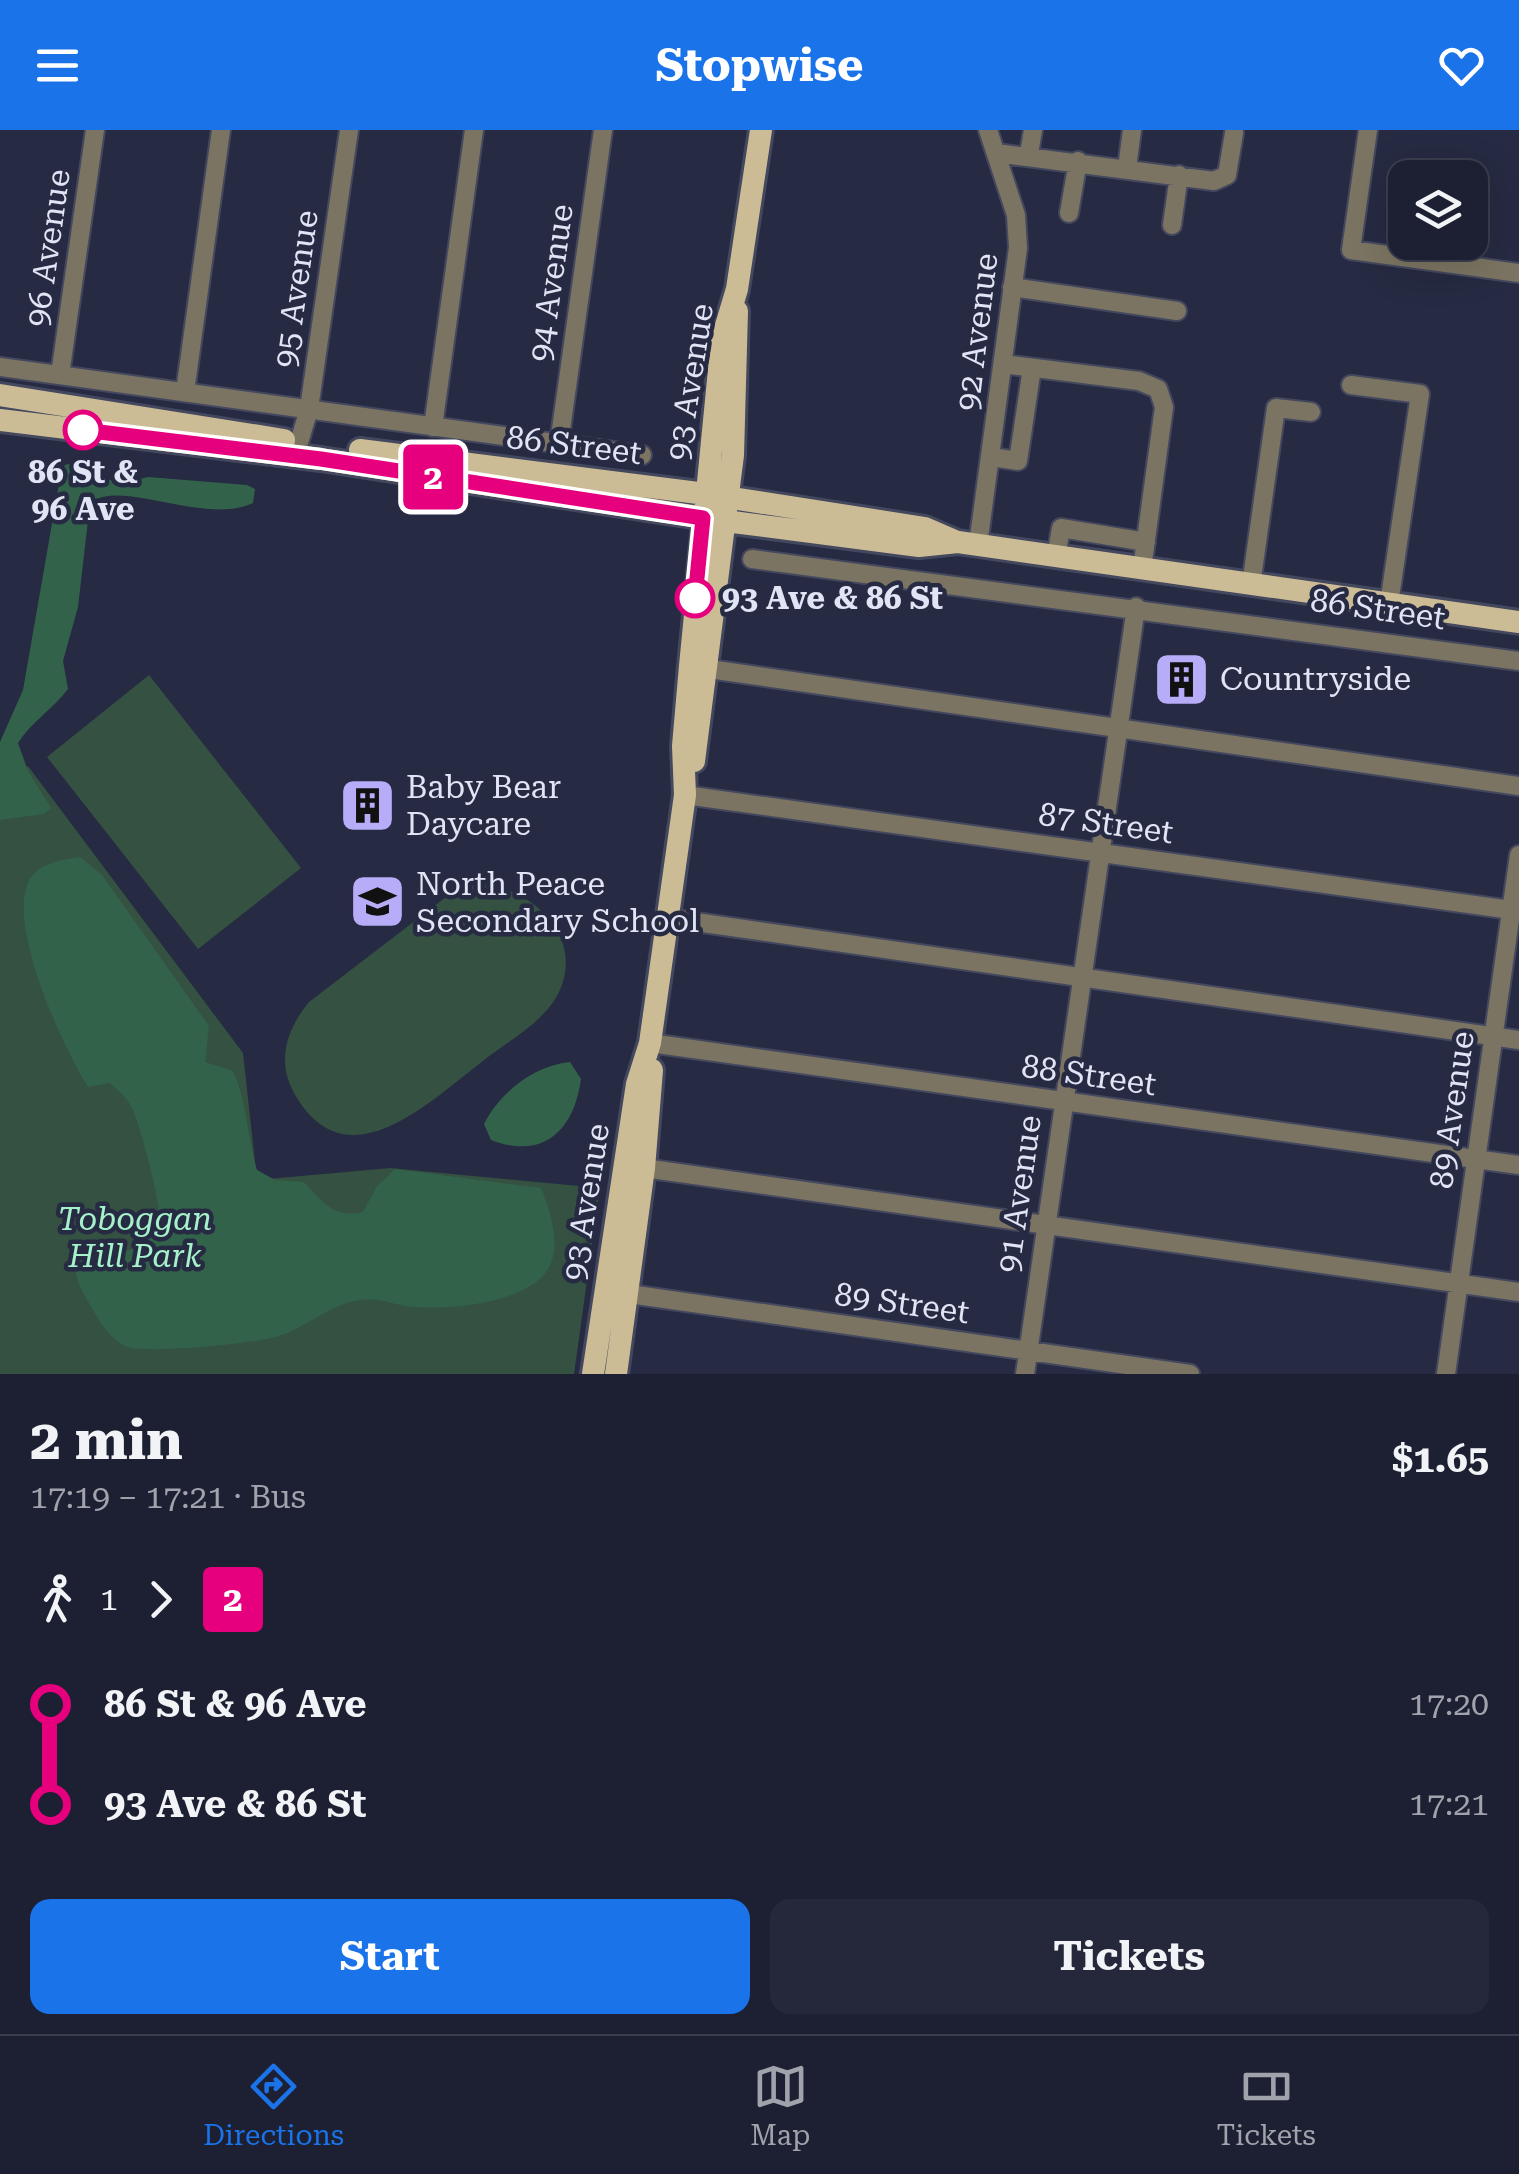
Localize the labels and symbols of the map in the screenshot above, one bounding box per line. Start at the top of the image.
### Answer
street label: 96 Avenue [18,167,78,329]
street label: 94 Avenue [521,202,581,364]
street label: 95 Avenue [266,208,326,370]
street label: 92 Avenue [948,251,1006,413]
street label: 93 Avenue [659,301,721,463]
marker: 86 St & 96 Ave [64,411,102,449]
street label: 86 Street [504,418,644,472]
line badge: 2 [400,444,466,510]
place label: 86 St & 96 Ave [28,453,138,528]
marker: 93 Ave & 86 St [676,579,714,617]
place label: 93 Ave & 86 St [722,579,943,617]
street label: 86 Street [1308,581,1448,637]
building icon: Countryside [1151,649,1211,709]
place label: Countryside [1220,660,1411,698]
place label: Baby Bear Daycare [406,768,561,843]
building icon: Baby Bear Daycare [337,775,397,835]
street label: 87 Street [1036,795,1176,851]
place label: North Peace Secondary School [416,865,699,940]
school or university icon: North Peace Secondary School [347,872,407,932]
street label: 89 Avenue [1422,1029,1482,1191]
street label: 88 Street [1019,1047,1159,1103]
street label: 91 Avenue [989,1113,1049,1275]
street label: 93 Avenue [555,1121,617,1283]
park label: Toboggan Hill Park [58,1200,212,1275]
street label: 89 Street [832,1275,972,1331]

